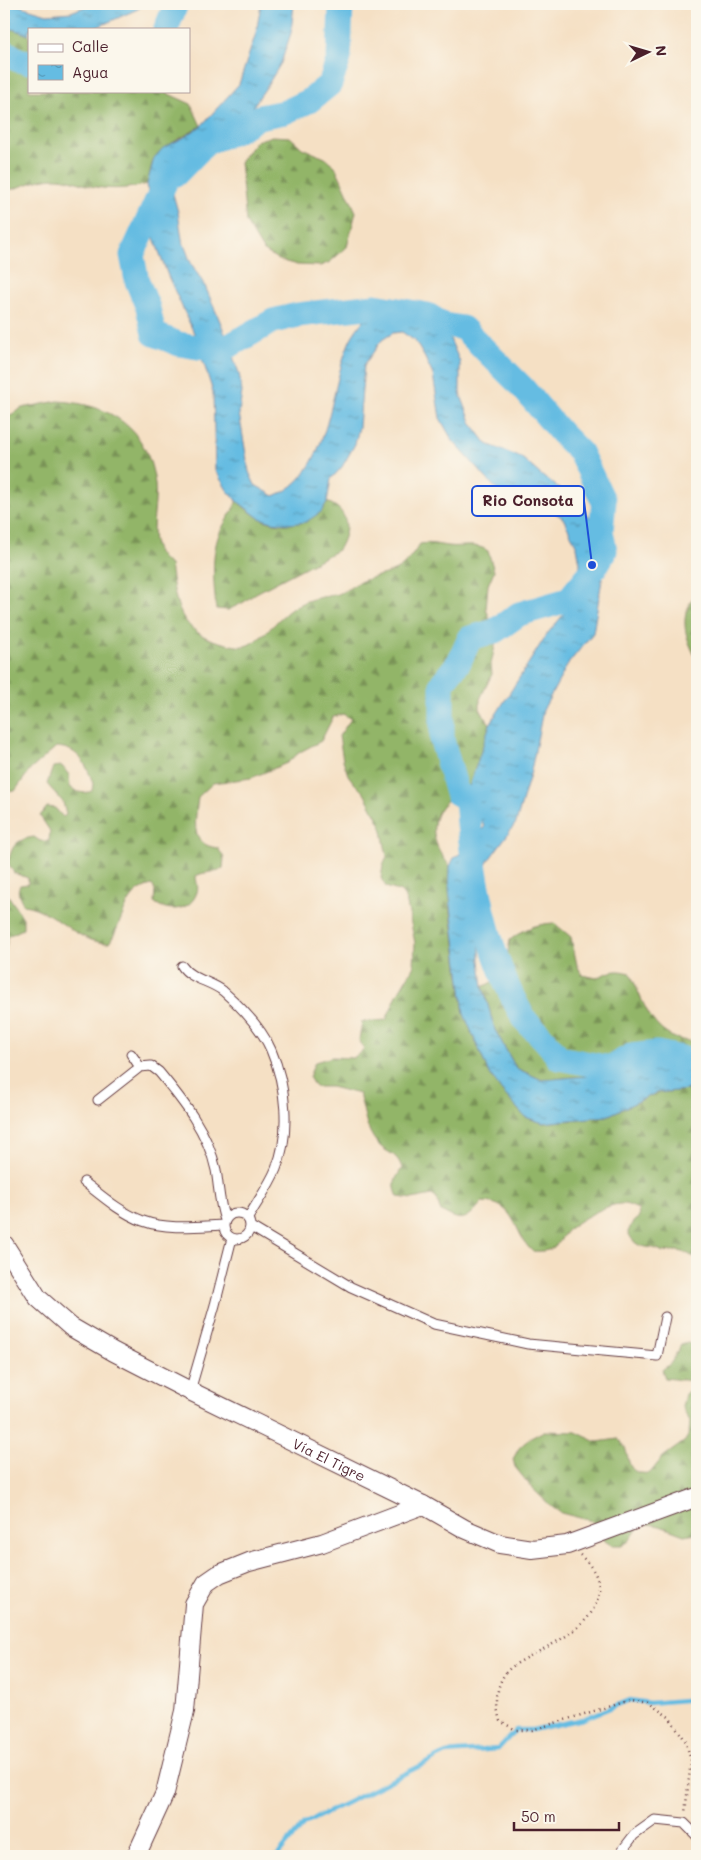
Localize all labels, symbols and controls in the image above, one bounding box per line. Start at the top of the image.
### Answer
legend [28,28,190,92]
north arrow [624,28,674,78]
text: Calle [72,36,109,56]
text: N [652,45,671,57]
text: Agua [72,62,109,82]
callout: Rio Consota [472,486,584,516]
text: Rio Consota [482,490,574,510]
street label: Vía El Tigre [290,1433,369,1485]
scale bar [514,1800,618,1832]
text: 50 m [521,1806,556,1826]

